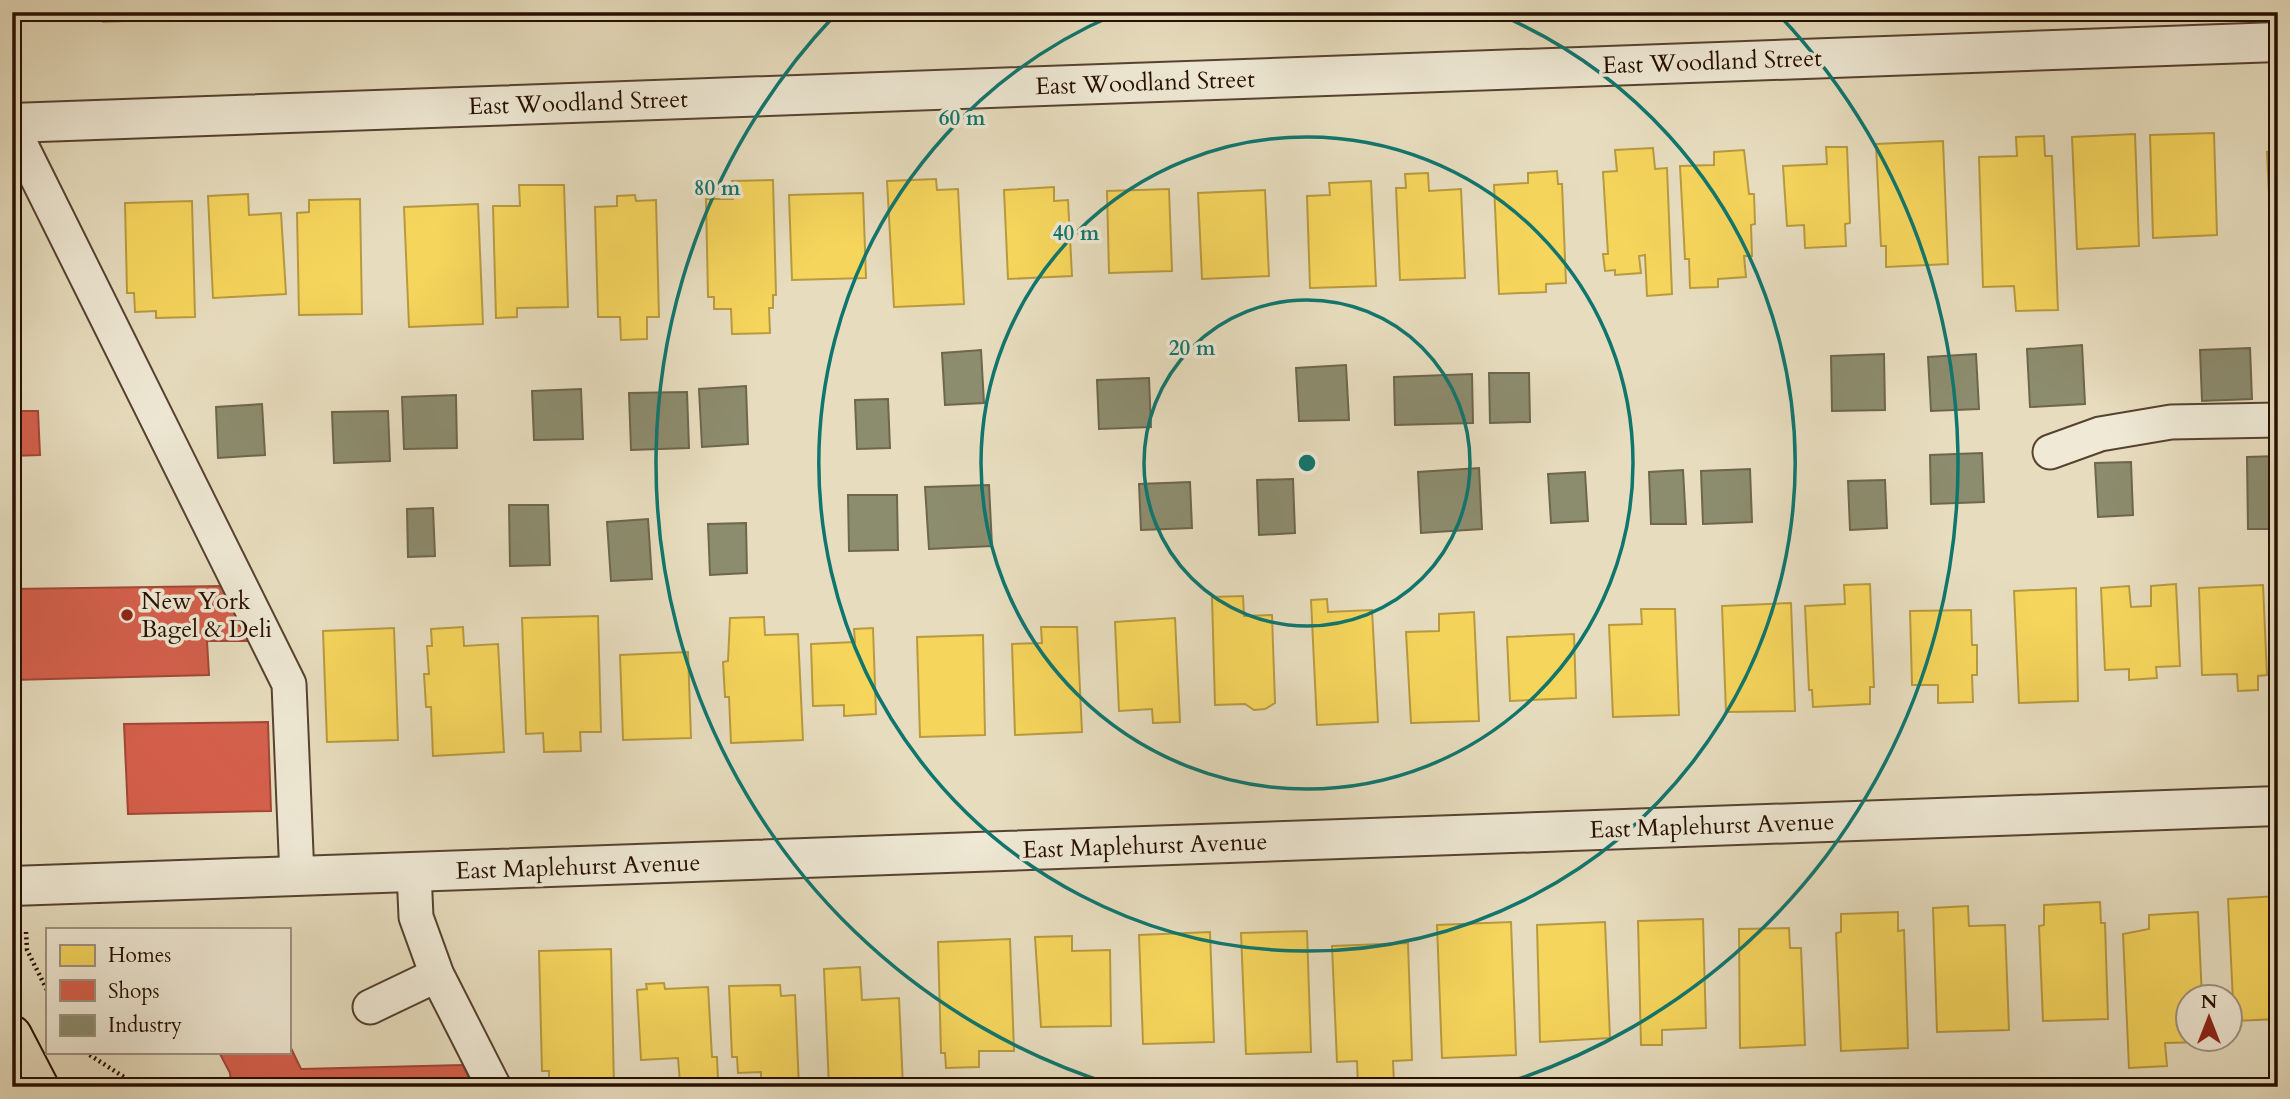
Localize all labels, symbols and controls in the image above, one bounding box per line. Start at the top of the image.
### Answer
street label: East Woodland Street [1602,42,1823,82]
street label: East Woodland Street [1035,63,1256,103]
street label: East Woodland Street [468,83,689,123]
text: 60 m [939,104,986,133]
text: 80 m [694,174,741,203]
text: 40 m [1053,219,1100,248]
text: 20 m [1169,334,1216,363]
centre of rings [1295,451,1319,475]
place label: New York Bagel & Deli [141,585,272,646]
marker: New York Bagel & Deli [119,607,135,623]
street label: East Maplehurst Avenue [1589,805,1835,847]
street label: East Maplehurst Avenue [1022,825,1268,867]
street label: East Maplehurst Avenue [455,846,701,888]
legend [46,928,290,1054]
text: Homes [108,941,171,970]
text: Shops [108,977,160,1006]
north arrow [2174,984,2244,1054]
text: N [2201,989,2218,1015]
text: Industry [108,1011,182,1040]

